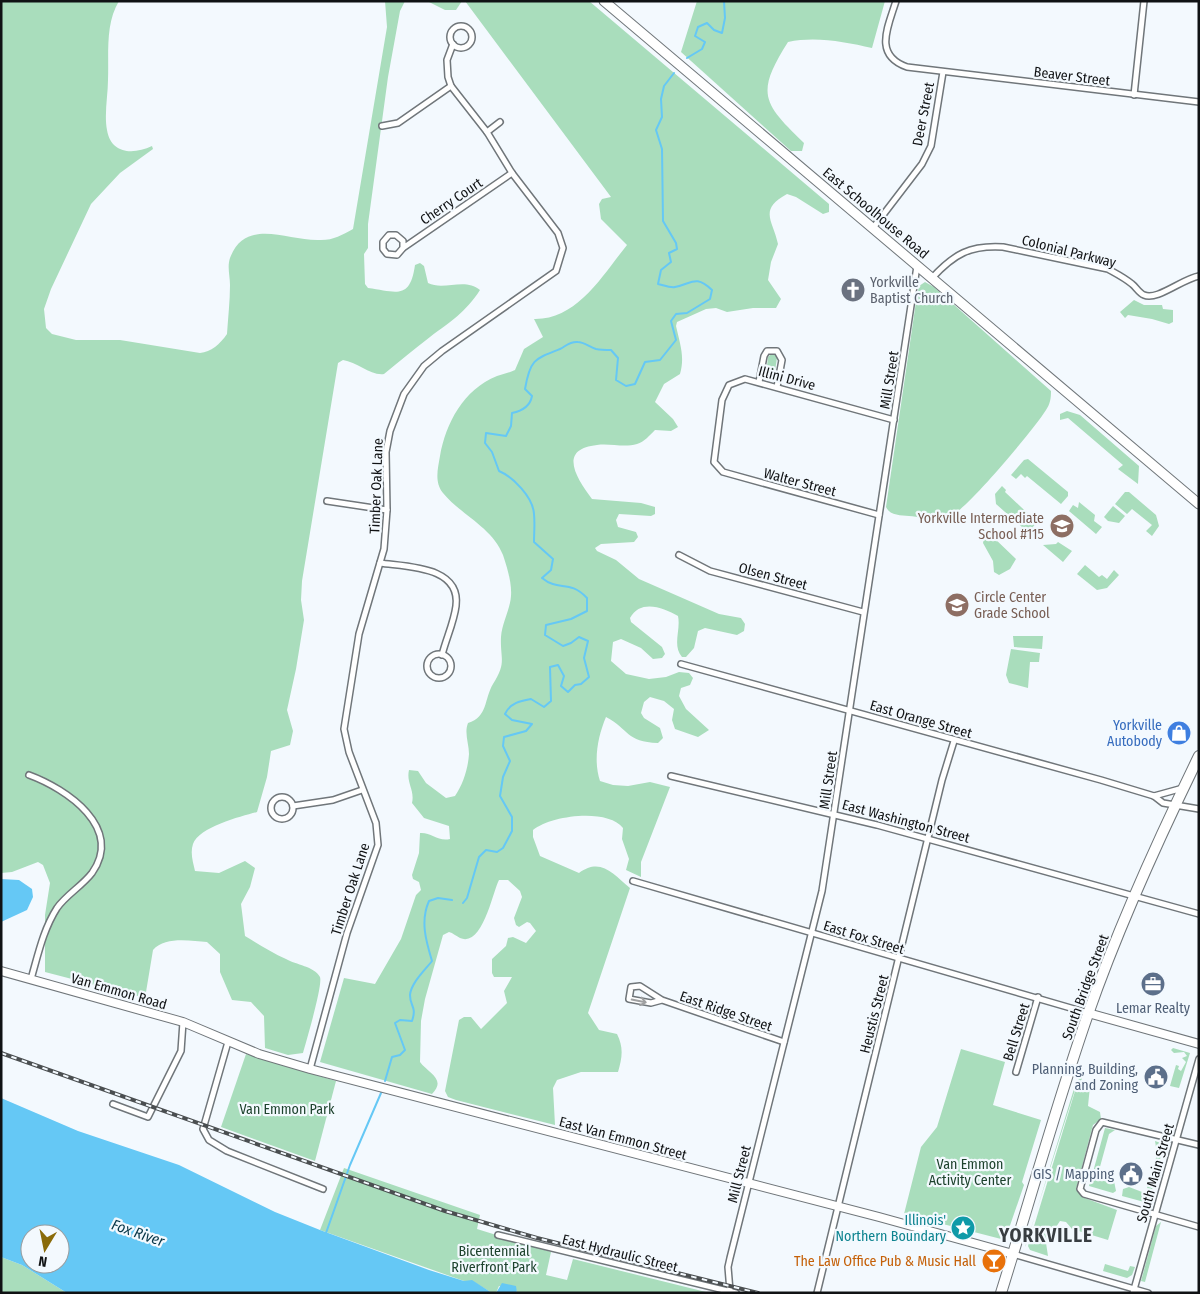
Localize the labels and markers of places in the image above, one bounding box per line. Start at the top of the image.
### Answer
place label: Yorkville Baptist Church [870,274,953,307]
church icon: Yorkville Baptist Church [840,277,866,303]
place label: Yorkville Intermediate School #115 [918,510,1044,543]
school or university icon: Yorkville Intermediate School #115 [1049,513,1075,539]
place label: Circle Center Grade School [974,589,1050,622]
school or university icon: Circle Center Grade School [944,592,970,618]
place label: Yorkville Autobody [1107,717,1163,750]
shop icon: Yorkville Autobody [1166,720,1192,746]
office icon: Lemar Realty [1140,971,1166,997]
place label: Lemar Realty [1116,1000,1191,1017]
place label: Planning, Building, and Zoning [1032,1061,1138,1094]
public building icon: Planning, Building, and Zoning [1143,1064,1169,1090]
public building icon: GIS / Mapping [1118,1161,1144,1187]
place label: GIS / Mapping [1033,1166,1114,1183]
place label: Illinois' Northern Boundary [836,1212,947,1245]
place icon: Illinois' Northern Boundary [950,1215,976,1241]
bar icon: The Law Office Pub & Music Hall [981,1248,1007,1274]
place label: The Law Office Pub & Music Hall [794,1253,976,1270]

